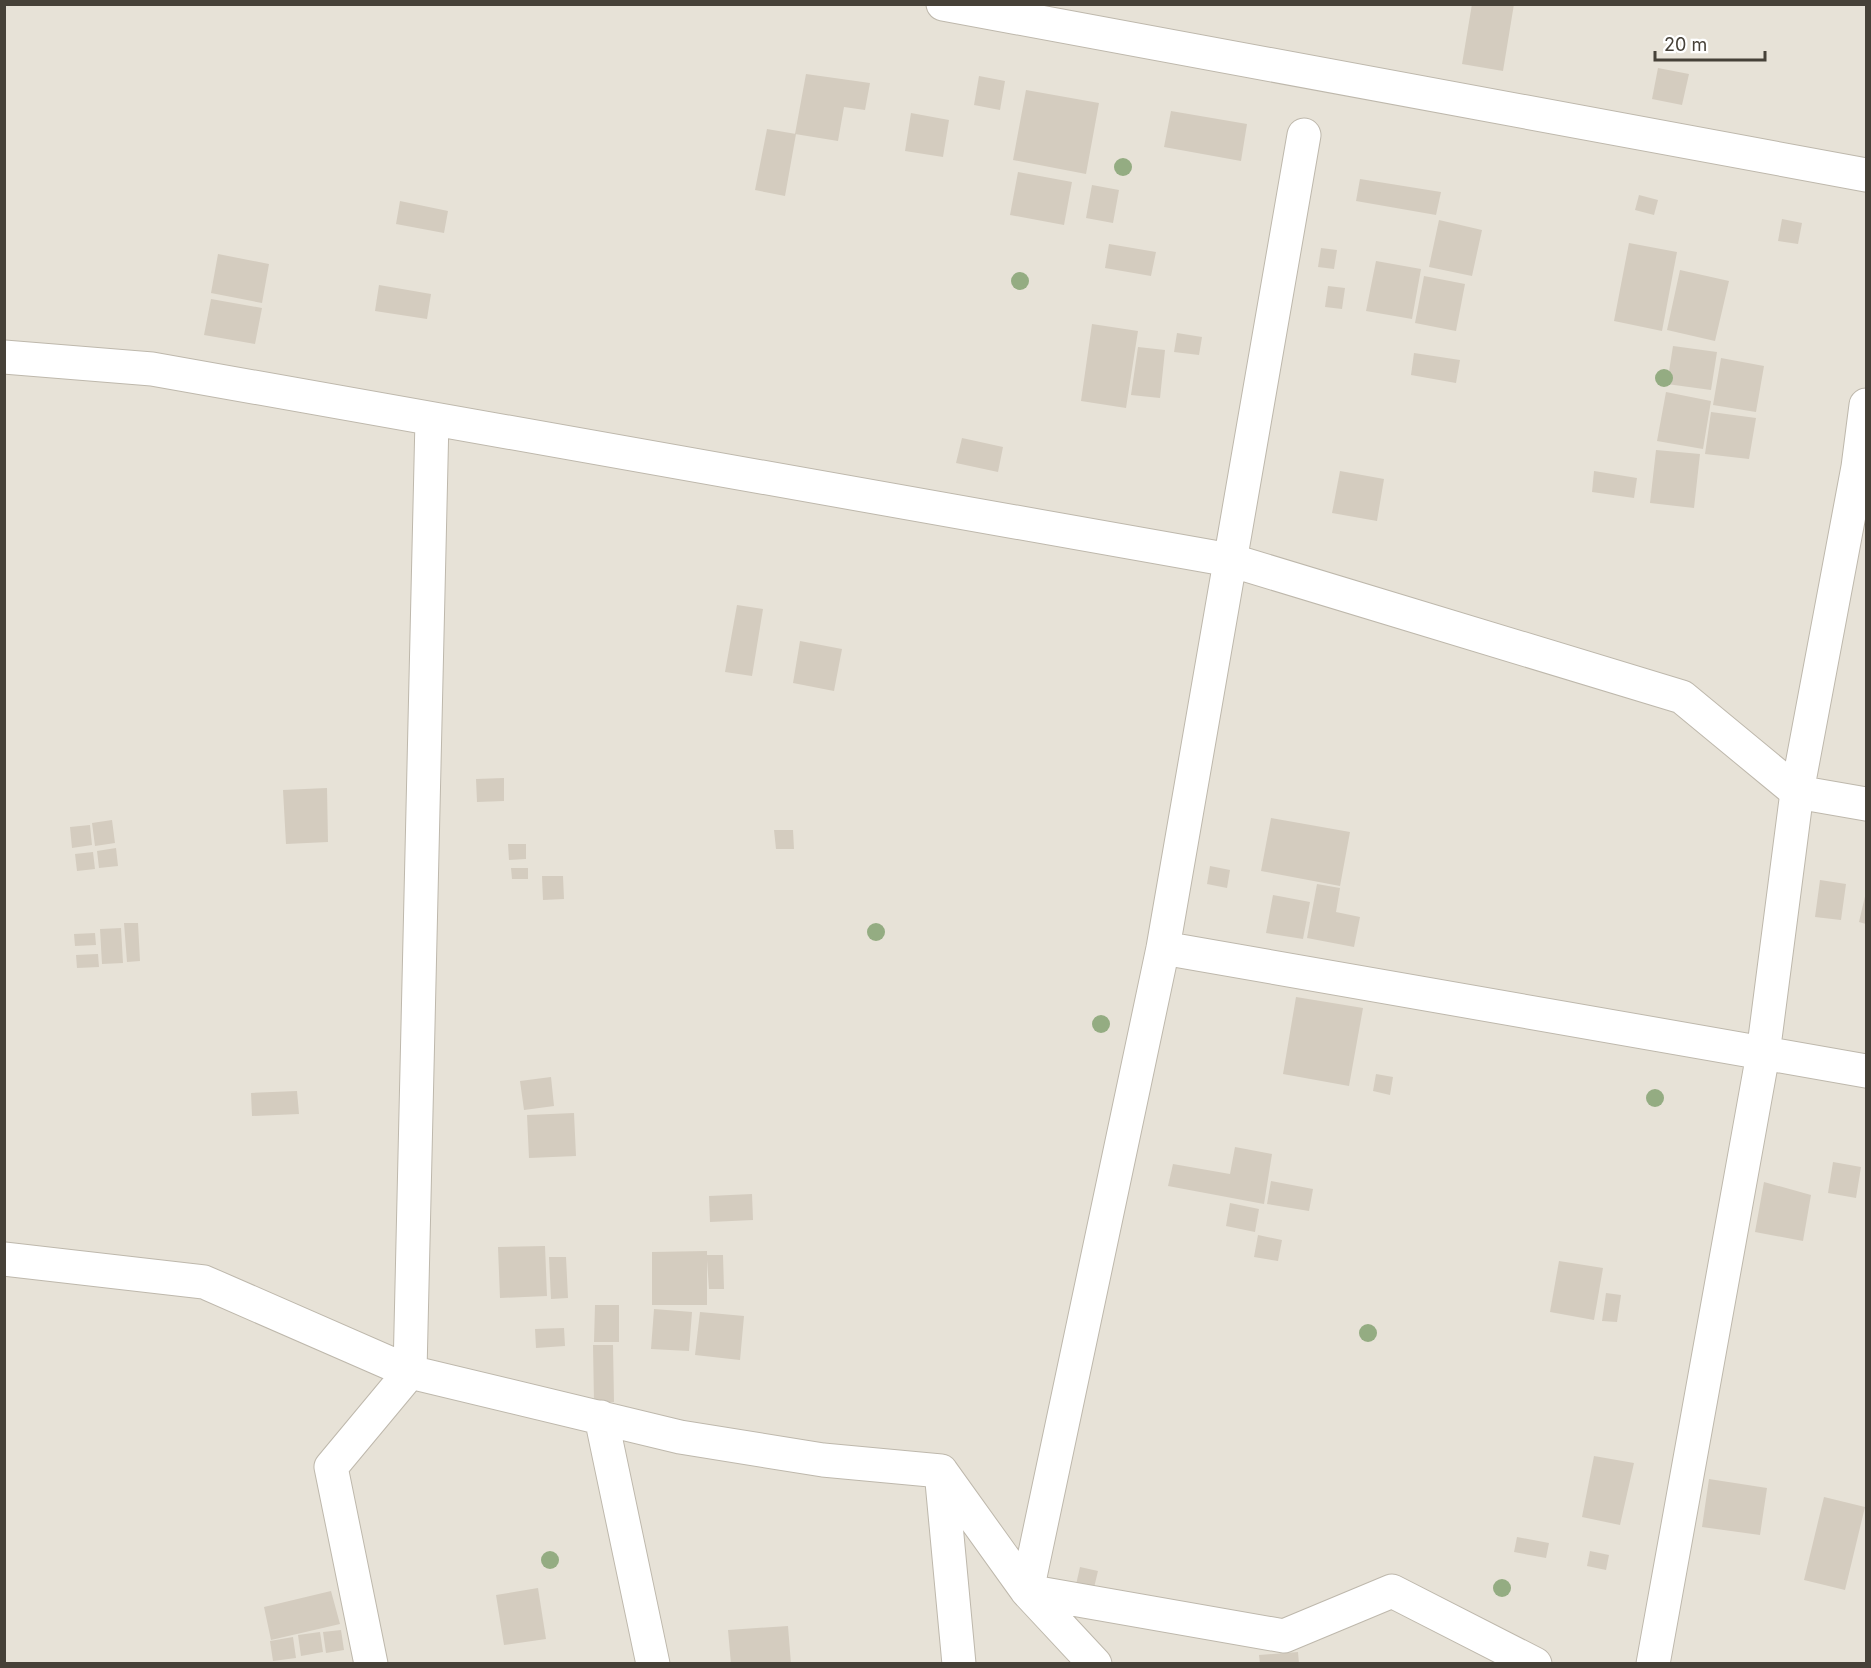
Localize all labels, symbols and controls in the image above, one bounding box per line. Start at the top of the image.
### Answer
scale bar [1655,24,1764,62]
text: 20 m [1664,34,1707,55]

